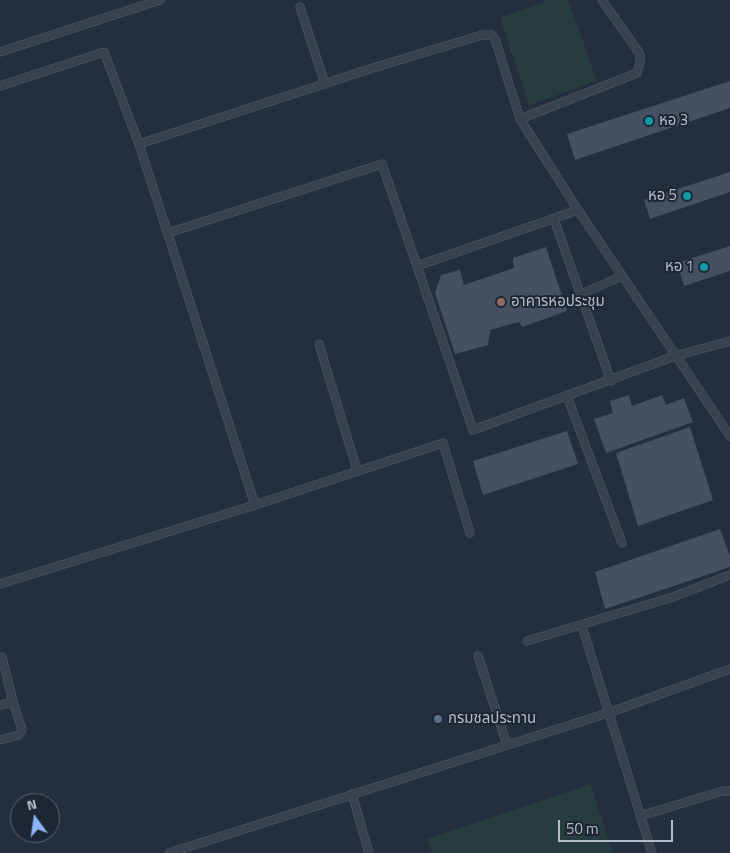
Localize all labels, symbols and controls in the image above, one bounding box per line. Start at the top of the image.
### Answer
place label: หอ 3 [659,112,688,130]
marker: หอ 3 [643,115,655,127]
place label: หอ 5 [648,187,677,205]
marker: หอ 5 [681,190,693,202]
place label: หอ 1 [665,258,694,276]
marker: หอ 1 [698,261,710,273]
place label: อาคารหอประชุม [511,293,605,311]
marker: อาคารหอประชุม [495,296,507,308]
place label: กรมชลประทาน [448,710,536,728]
marker: กรมชลประทาน [432,713,444,725]
north arrow [10,793,60,843]
text: N [24,793,39,815]
scale bar [560,810,675,842]
text: 50 m [566,817,599,840]

